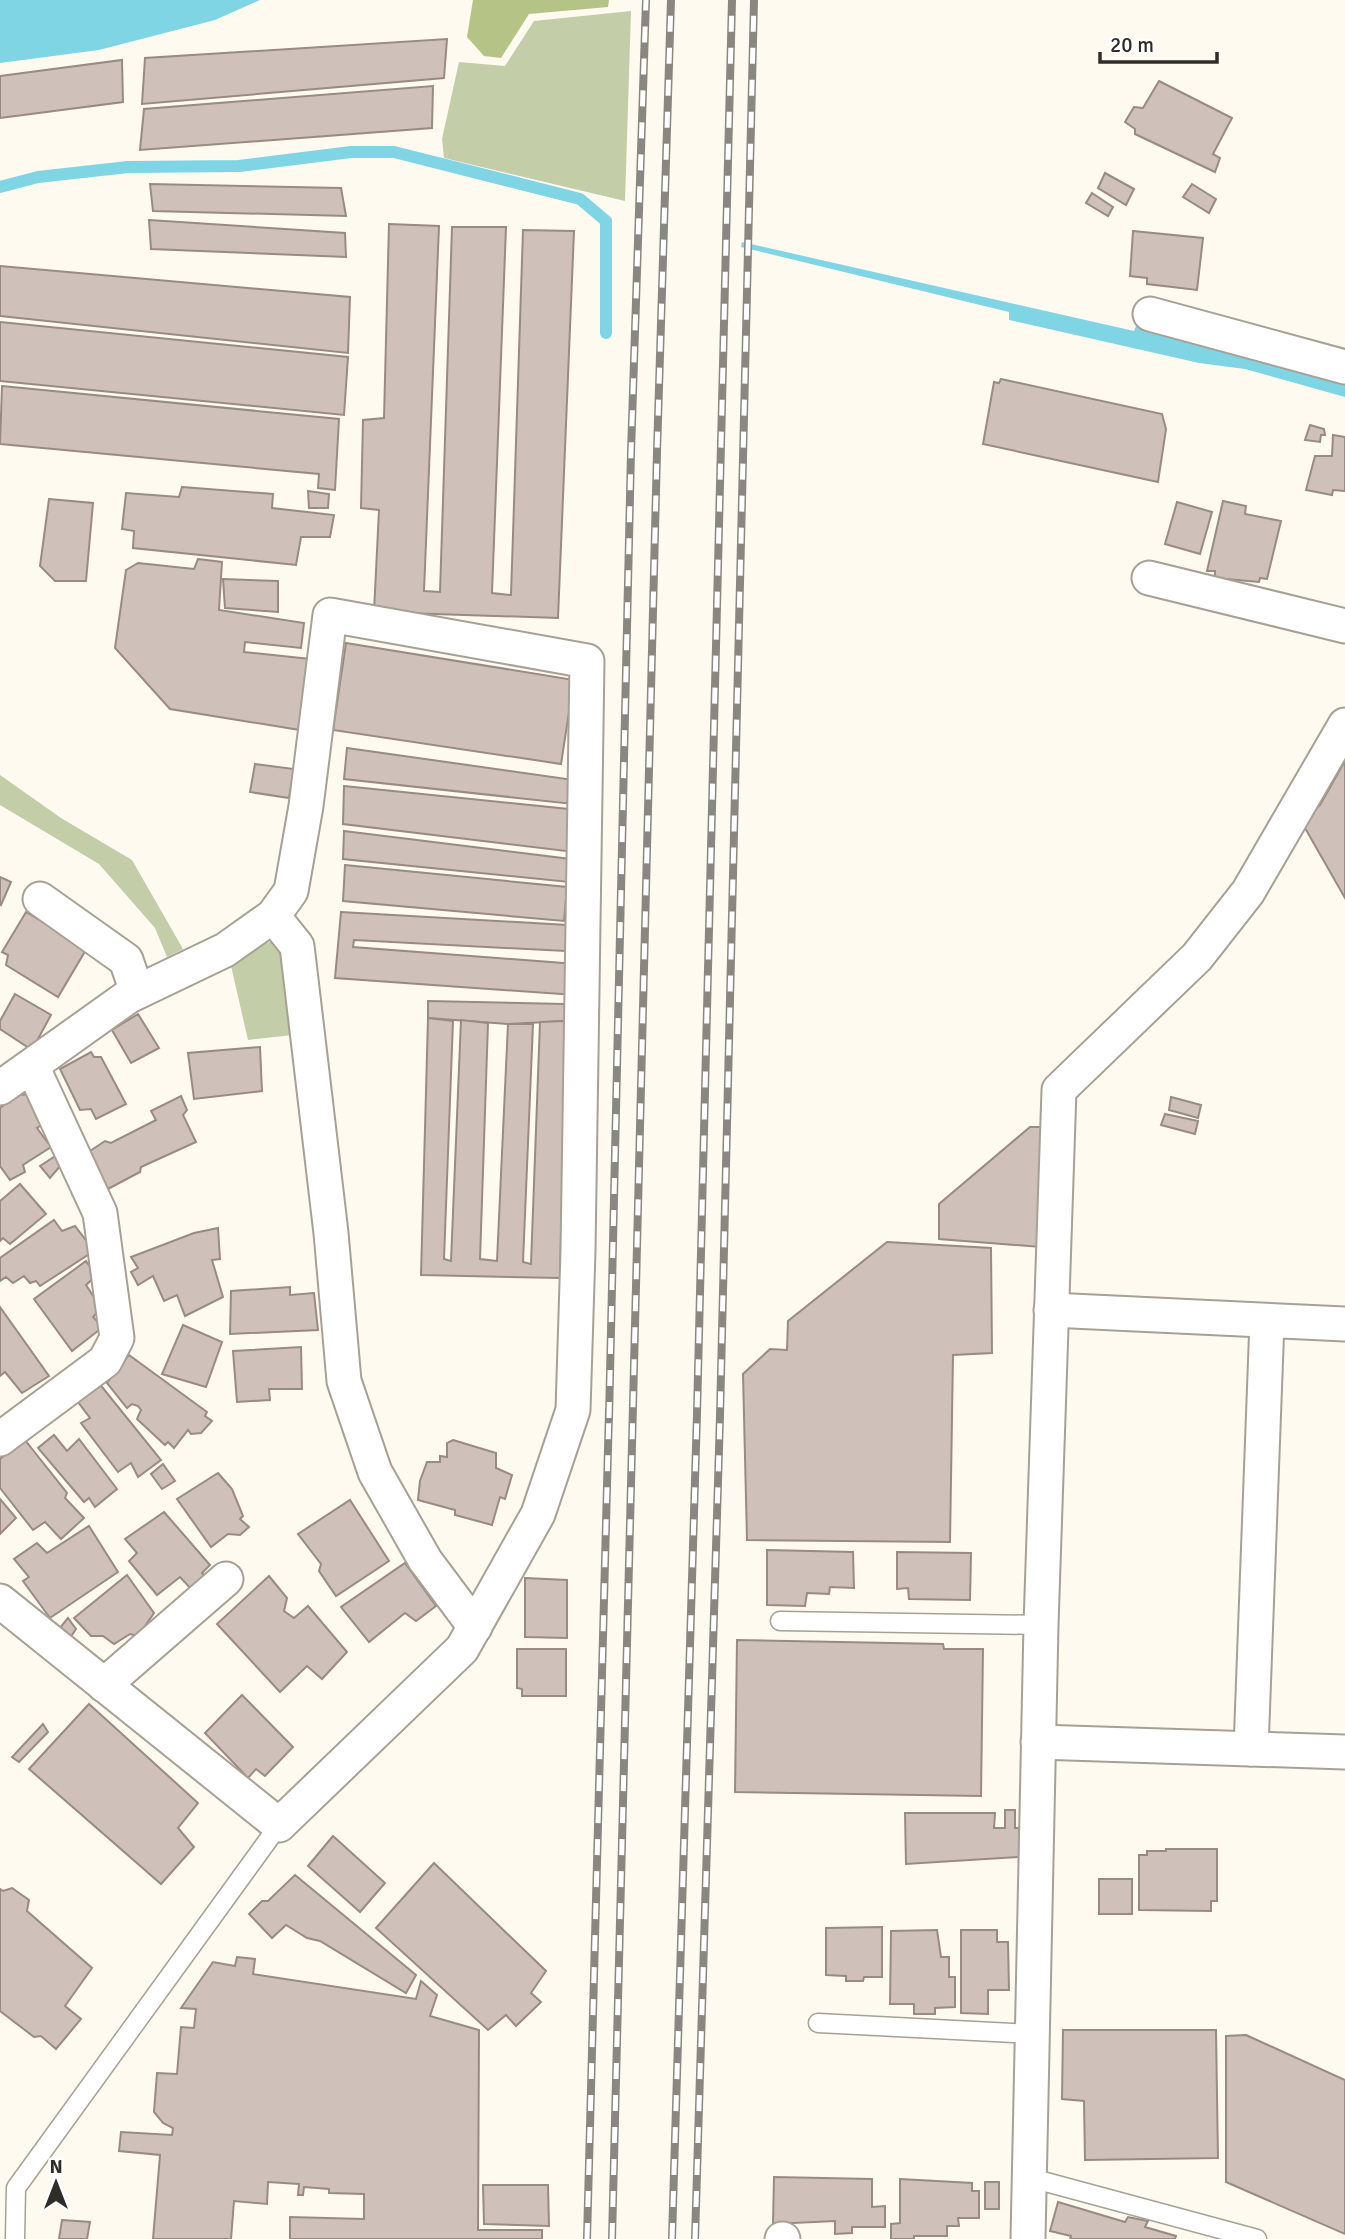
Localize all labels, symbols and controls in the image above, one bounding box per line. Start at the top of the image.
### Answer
scale bar [1100,21,1217,65]
text: 20 m [1110,32,1154,58]
north arrow [21,2148,91,2218]
text: N [49,2155,63,2179]

